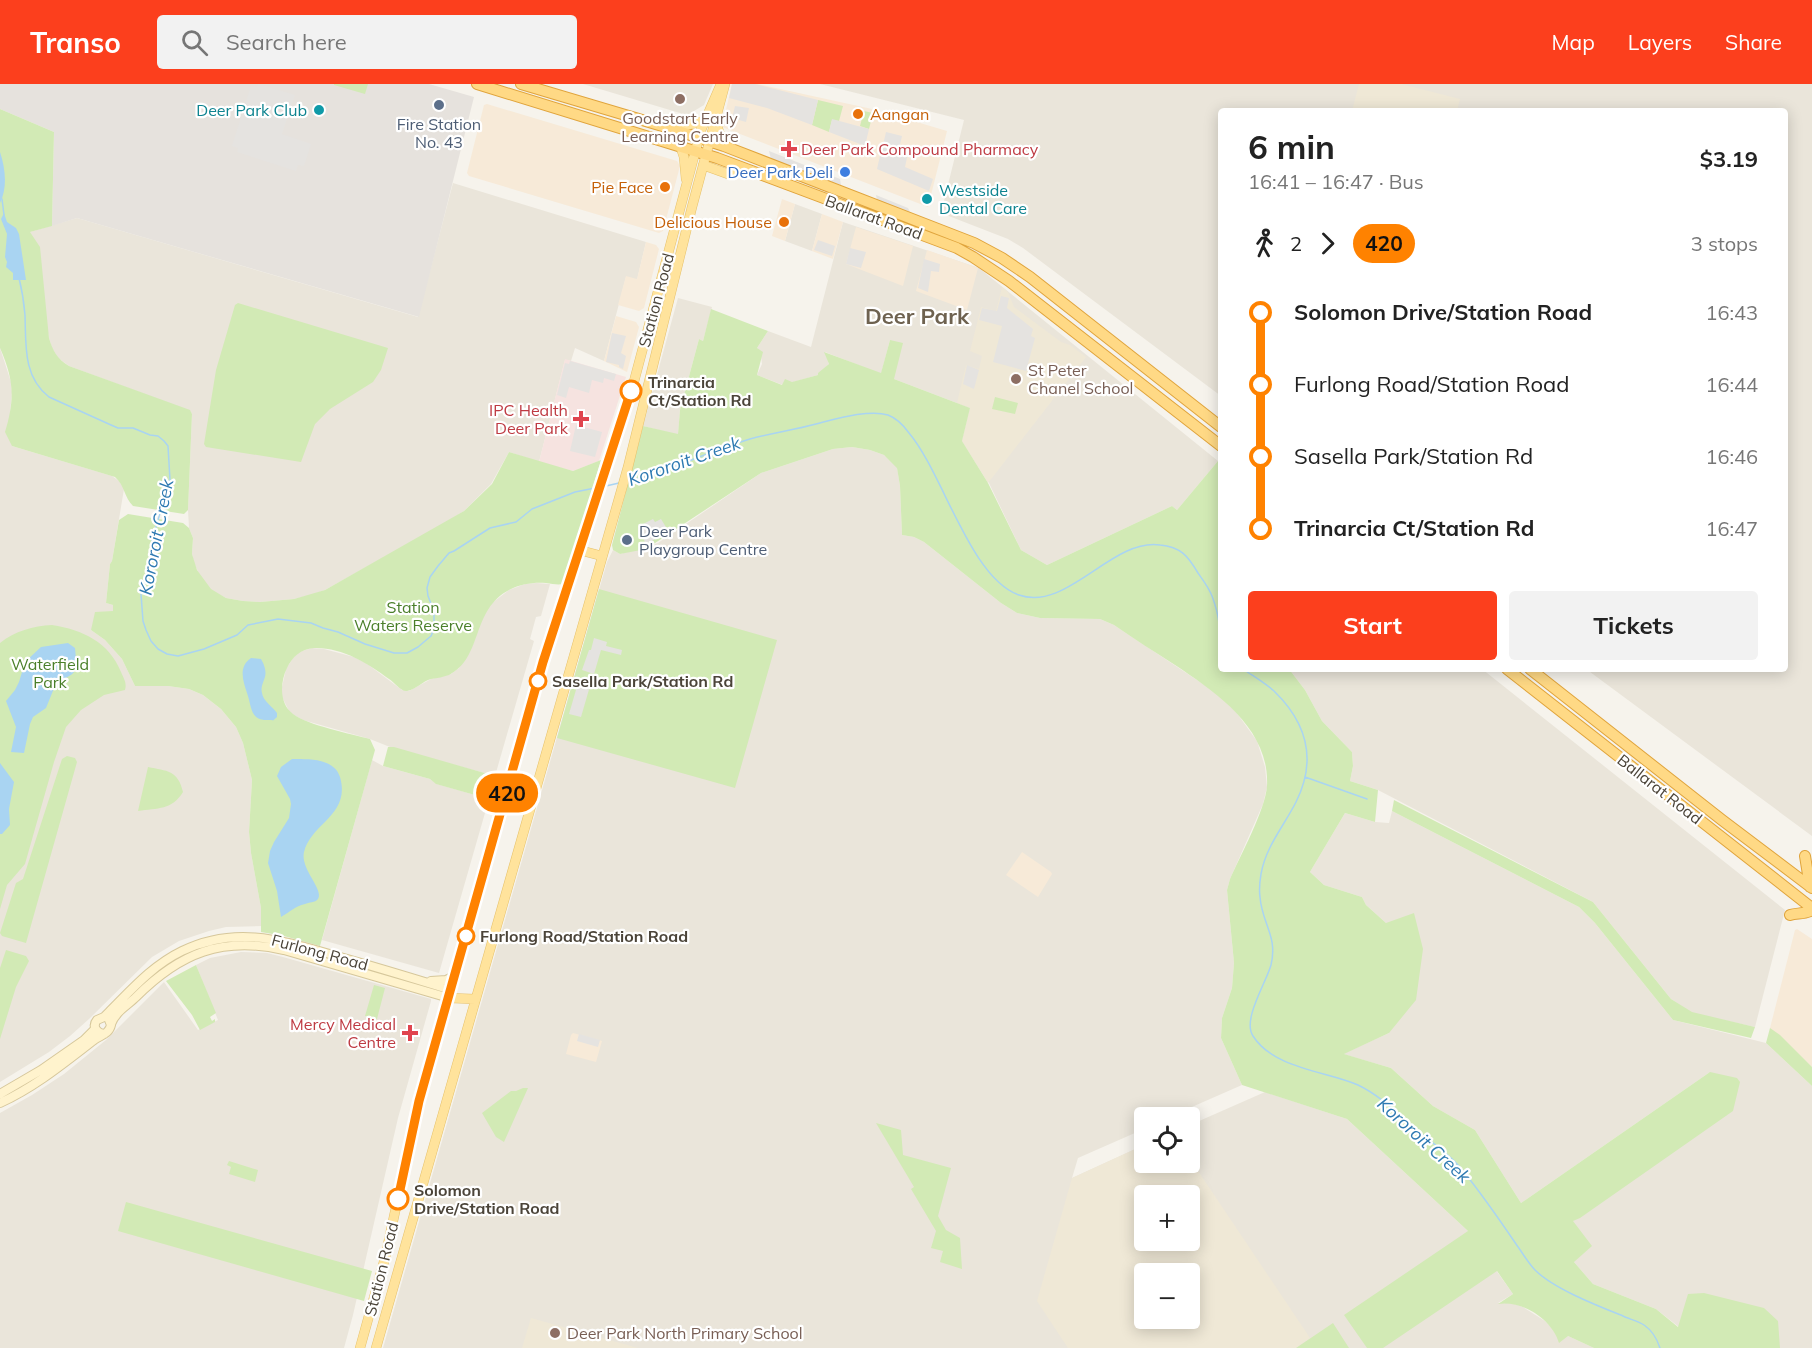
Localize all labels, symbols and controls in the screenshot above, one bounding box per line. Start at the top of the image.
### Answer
search box [157,15,577,69]
text: Transo [30,25,121,60]
icon: search [178,26,211,59]
text: Search here [226,28,347,56]
text: Map [1552,29,1595,55]
text: Layers [1628,29,1692,55]
text: Share [1725,29,1782,55]
marker: Goodstart Early Learning Centre [673,92,687,106]
marker: Fire Station No. 43 [432,98,446,112]
place label: Deer Park Club [196,100,307,120]
marker: Deer Park Club [312,103,326,117]
place label: Aangan [870,104,929,124]
marker: Aangan [851,107,865,121]
place label: Goodstart Early Learning Centre [621,108,739,146]
place label: Fire Station No. 43 [397,114,481,152]
text: 6 min [1248,126,1335,167]
place label: Deer Park Compound Pharmacy [801,139,1039,159]
marker: Deer Park Compound Pharmacy [782,142,796,156]
text: $3.19 [1700,145,1758,173]
place label: Deer Park Deli [728,162,833,182]
marker: Deer Park Deli [838,165,852,179]
text: 16:41 – 16:47 · Bus [1248,169,1424,194]
place label: Pie Face [591,177,653,197]
marker: Pie Face [658,180,672,194]
place label: Westside Dental Care [939,180,1027,218]
street label: Ballarat Road [823,190,925,244]
marker: Westside Dental Care [920,192,934,206]
place label: Delicious House [654,212,772,232]
marker: Delicious House [777,215,791,229]
icon: walk [1248,227,1281,260]
icon: forward [1311,227,1344,260]
text: 420 [1365,230,1403,256]
text: 2 [1290,231,1302,256]
text: 3 stops [1691,231,1758,256]
street label: Station Road [634,251,678,349]
text: Solomon Drive/Station Road [1294,298,1592,326]
text: 16:43 [1705,300,1758,325]
district label: Deer Park [865,302,970,330]
place label: St Peter Chanel School [1028,360,1133,398]
text: Furlong Road/Station Road [1294,370,1569,398]
place label: Trinarcia Ct/Station Rd [648,372,751,410]
marker: St Peter Chanel School [1009,372,1023,386]
text: 16:44 [1705,372,1758,397]
marker: Trinarcia Ct/Station Rd [620,380,642,402]
place label: IPC Health Deer Park [489,400,569,438]
marker: IPC Health Deer Park [572,410,590,428]
water label: Kororoit Creek [625,431,744,491]
text: Sasella Park/Station Rd [1294,442,1533,470]
text: 16:46 [1705,444,1758,469]
water label: Kororoit Creek [133,476,179,597]
text: Trinarcia Ct/Station Rd [1294,514,1534,542]
text: 16:47 [1705,516,1758,541]
place label: Deer Park Playgroup Centre [639,521,767,559]
marker: Deer Park Playgroup Centre [620,533,634,547]
button: Start [1248,591,1497,660]
button: Tickets [1509,591,1758,660]
park label: Station Waters Reserve [354,597,472,635]
park label: Waterfield Park [11,654,89,692]
place label: Sasella Park/Station Rd [552,671,733,691]
marker: Sasella Park/Station Rd [529,672,547,690]
street label: Ballarat Road [1614,750,1706,828]
line badge: 420 [472,774,542,812]
text: 420 [488,780,526,806]
place label: Furlong Road/Station Road [480,926,688,946]
marker: Furlong Road/Station Road [457,927,475,945]
street label: Furlong Road [269,929,371,975]
place label: Mercy Medical Centre [290,1014,396,1052]
marker: Mercy Medical Centre [401,1024,419,1042]
water label: Kororoit Creek [1373,1092,1476,1188]
map controls [1134,1107,1200,1329]
button: locate [1134,1107,1200,1173]
place label: Solomon Drive/Station Road [414,1180,559,1218]
button: + [1134,1185,1200,1251]
marker: Solomon Drive/Station Road [387,1188,409,1210]
street label: Station Road [360,1220,402,1318]
button: − [1134,1263,1200,1329]
place label: Deer Park North Primary School [567,1323,803,1343]
marker: Deer Park North Primary School [548,1326,562,1340]

